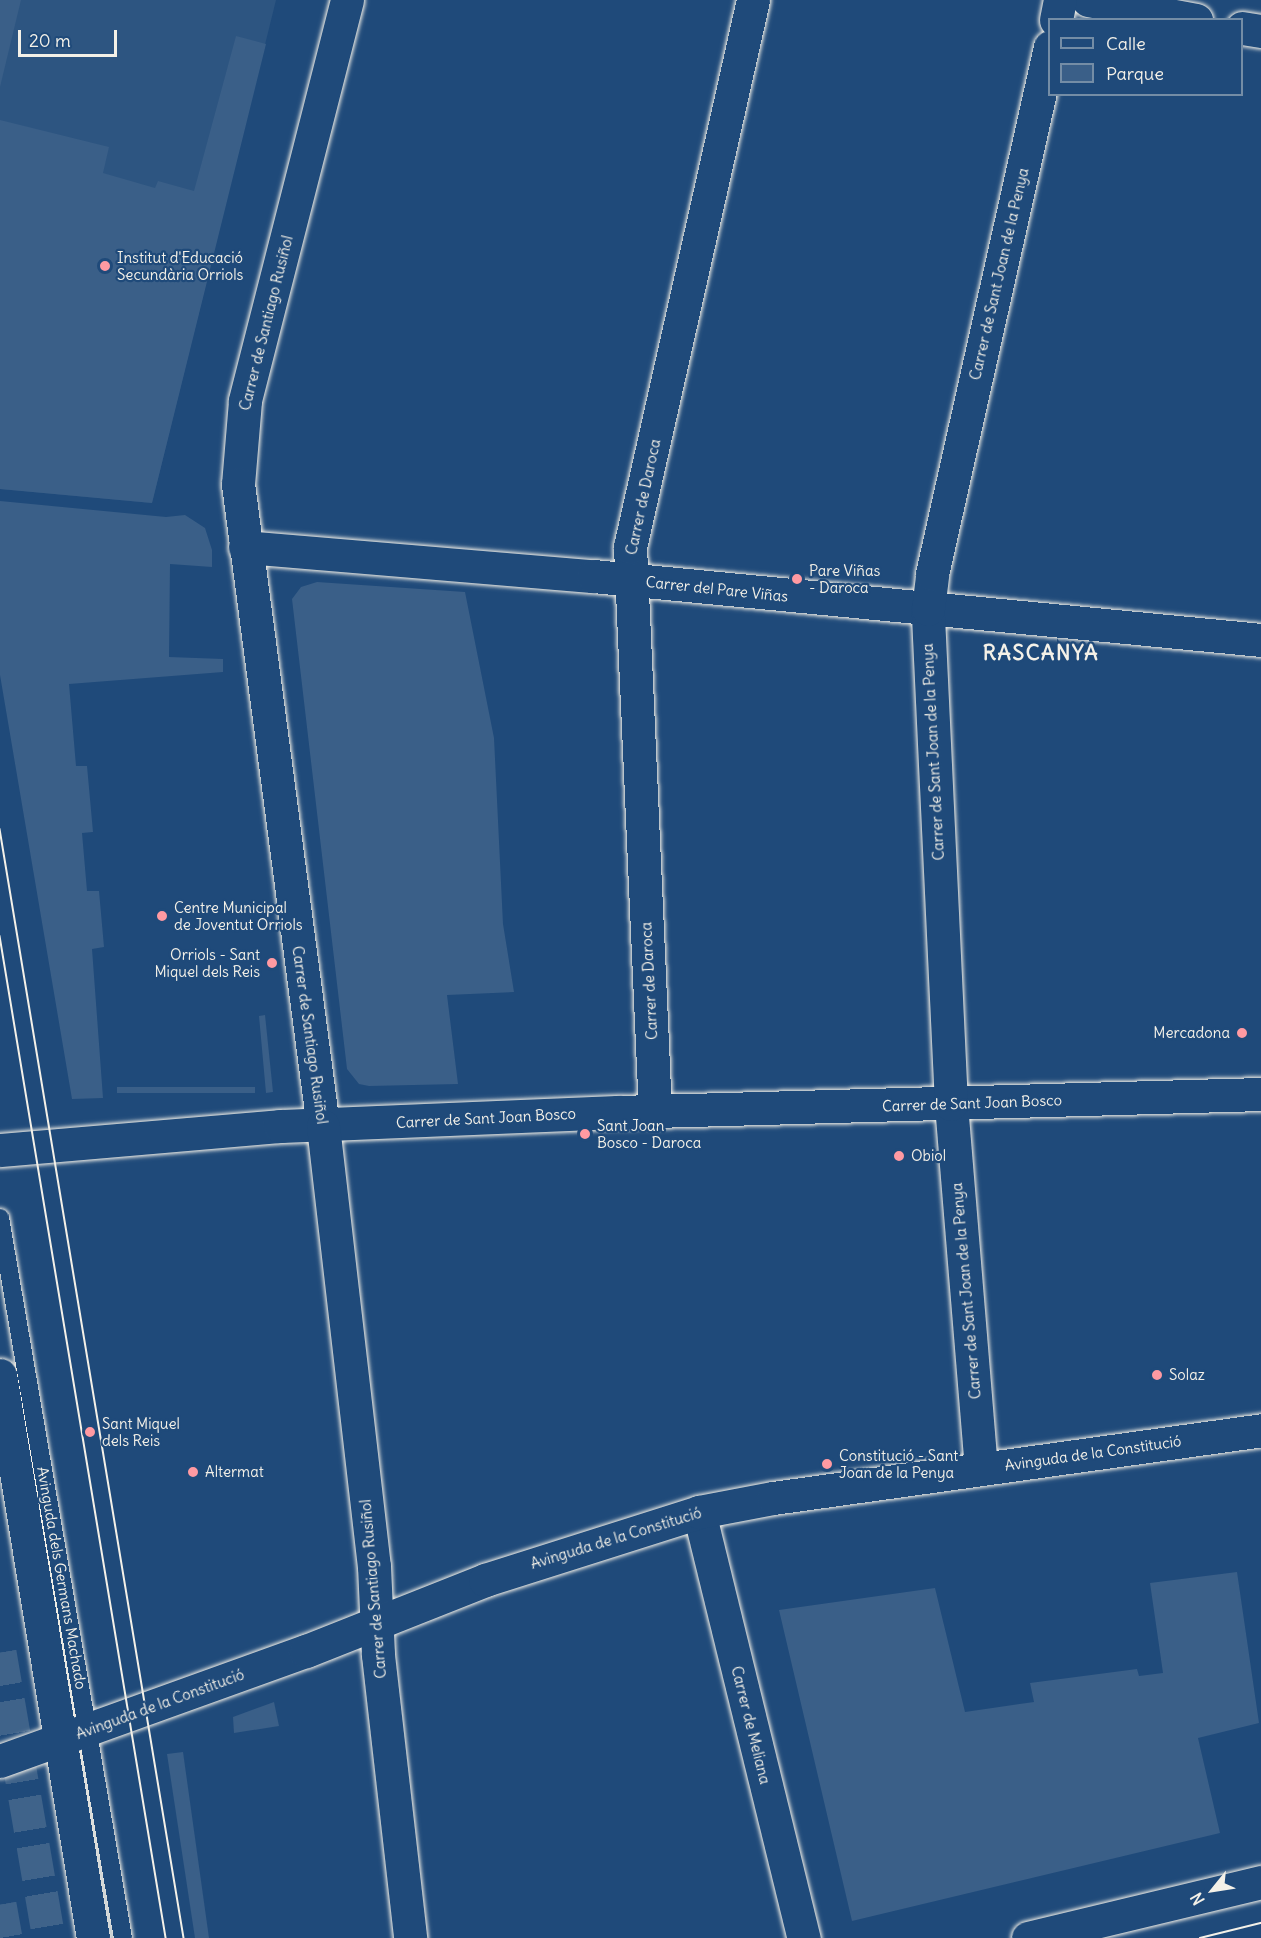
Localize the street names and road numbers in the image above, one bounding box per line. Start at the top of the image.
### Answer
street label: Carrer de Sant Joan de la Penya [966,166,1032,382]
street label: Carrer de Santiago Rusiñol [236,234,296,412]
street label: Carrer de Daroca [622,437,664,557]
street label: Carrer del Pare Viñas [645,573,789,605]
street label: Carrer de Sant Joan de la Penya [918,643,948,861]
street label: Carrer de Daroca [637,922,661,1040]
street label: Carrer de Santiago Rusiñol [289,945,331,1125]
street label: Carrer de Sant Joan Bosco [882,1091,1062,1115]
street label: Carrer de Sant Joan Bosco [396,1104,576,1132]
street label: Carrer de Sant Joan de la Penya [948,1182,984,1400]
street label: Avinguda de la Constitució [1004,1432,1182,1474]
street label: Avinguda dels Germans Machado [34,1465,90,1691]
street label: Carrer de Santiago Rusiñol [356,1499,390,1679]
street label: Avinguda de la Constitució [528,1503,704,1573]
street label: Carrer de Meliana [728,1664,774,1786]
street label: Avinguda de la Constitució [73,1665,247,1743]

